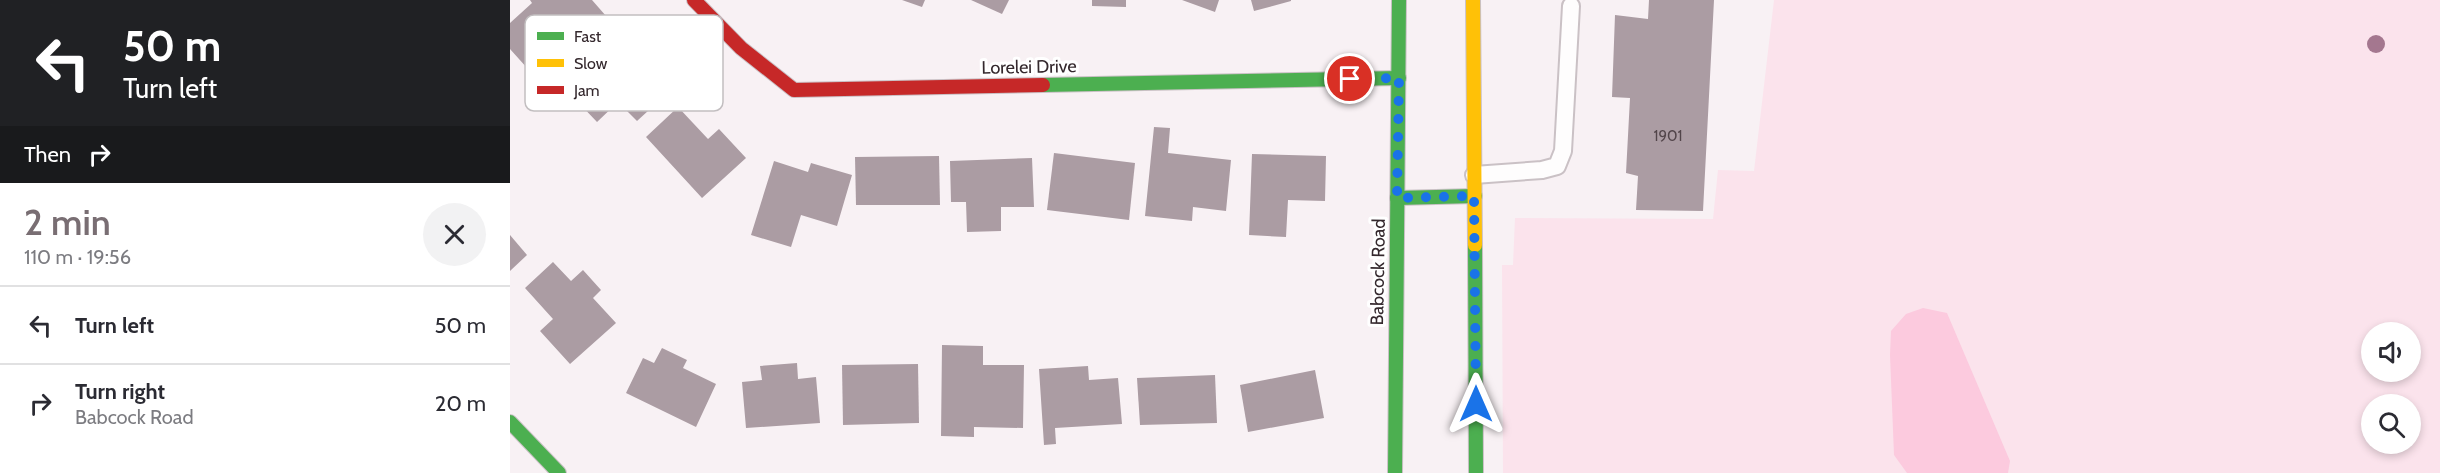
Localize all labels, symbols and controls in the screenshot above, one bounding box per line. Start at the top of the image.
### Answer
legend [525,15,723,111]
text: 50 m [123,20,221,72]
icon: left [24,24,102,102]
text: Fast [574,27,602,46]
pin [1324,53,1375,104]
text: Slow [574,54,608,73]
street label: Lorelei Drive [981,55,1077,79]
icon: arrive [1333,62,1366,95]
text: Turn left [123,72,217,105]
text: Jam [573,81,600,100]
house number: 1901 [1654,127,1682,145]
icon: right [83,138,116,171]
text: Then [24,141,71,168]
text: 2 min [24,200,111,244]
button: close [423,203,486,266]
street label: Babcock Road [1366,218,1390,326]
text: 110 m · 19:56 [24,245,131,269]
icon: left [24,309,57,342]
text: Turn left [75,312,154,339]
text: 50 m [434,312,486,339]
map controls [2361,322,2421,454]
button: sound [2361,322,2421,382]
position arrow [1444,372,1508,436]
text: Turn right [75,378,165,405]
icon: right [24,387,57,420]
text: 20 m [435,390,486,417]
button: search [2361,394,2421,454]
text: Babcock Road [75,405,194,429]

